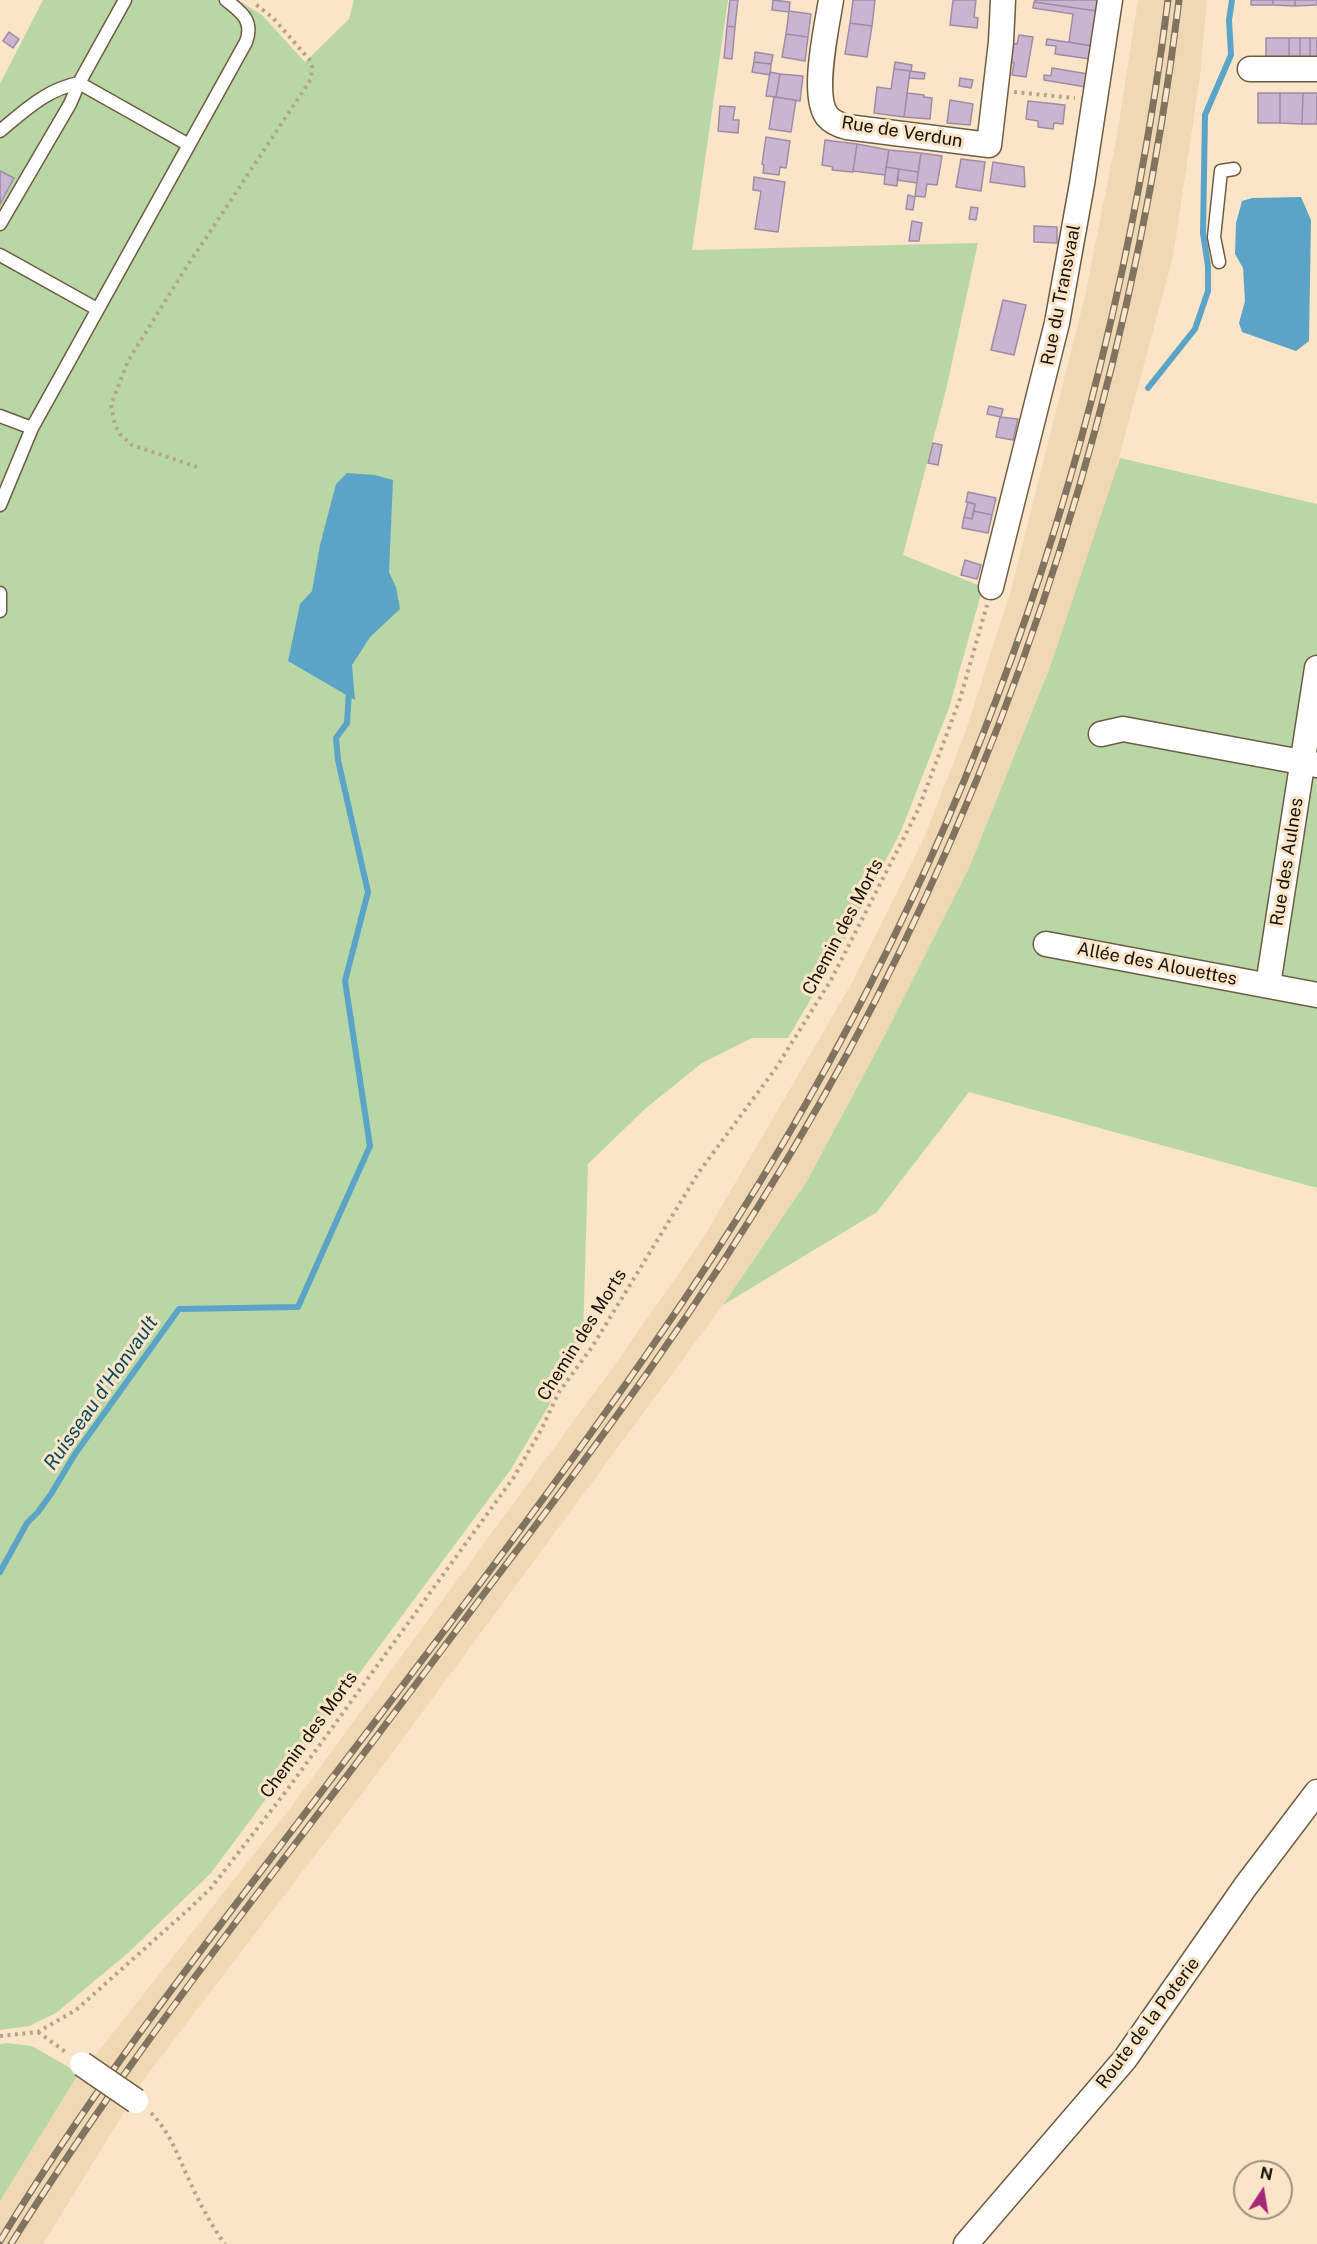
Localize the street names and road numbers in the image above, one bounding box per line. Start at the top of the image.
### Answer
street label: Rue de Verdun [840,112,964,152]
street label: Rue du Transvaal [1037,223,1085,367]
street label: Rue des Aulnes [1266,796,1308,928]
street label: Chemin des Morts [798,855,888,999]
street label: Allée des Alouettes [1075,938,1239,990]
street label: Chemin des Morts [533,1265,631,1405]
street label: Chemin des Morts [256,1668,362,1802]
street label: Route de la Poterie [1092,1953,1204,2093]

